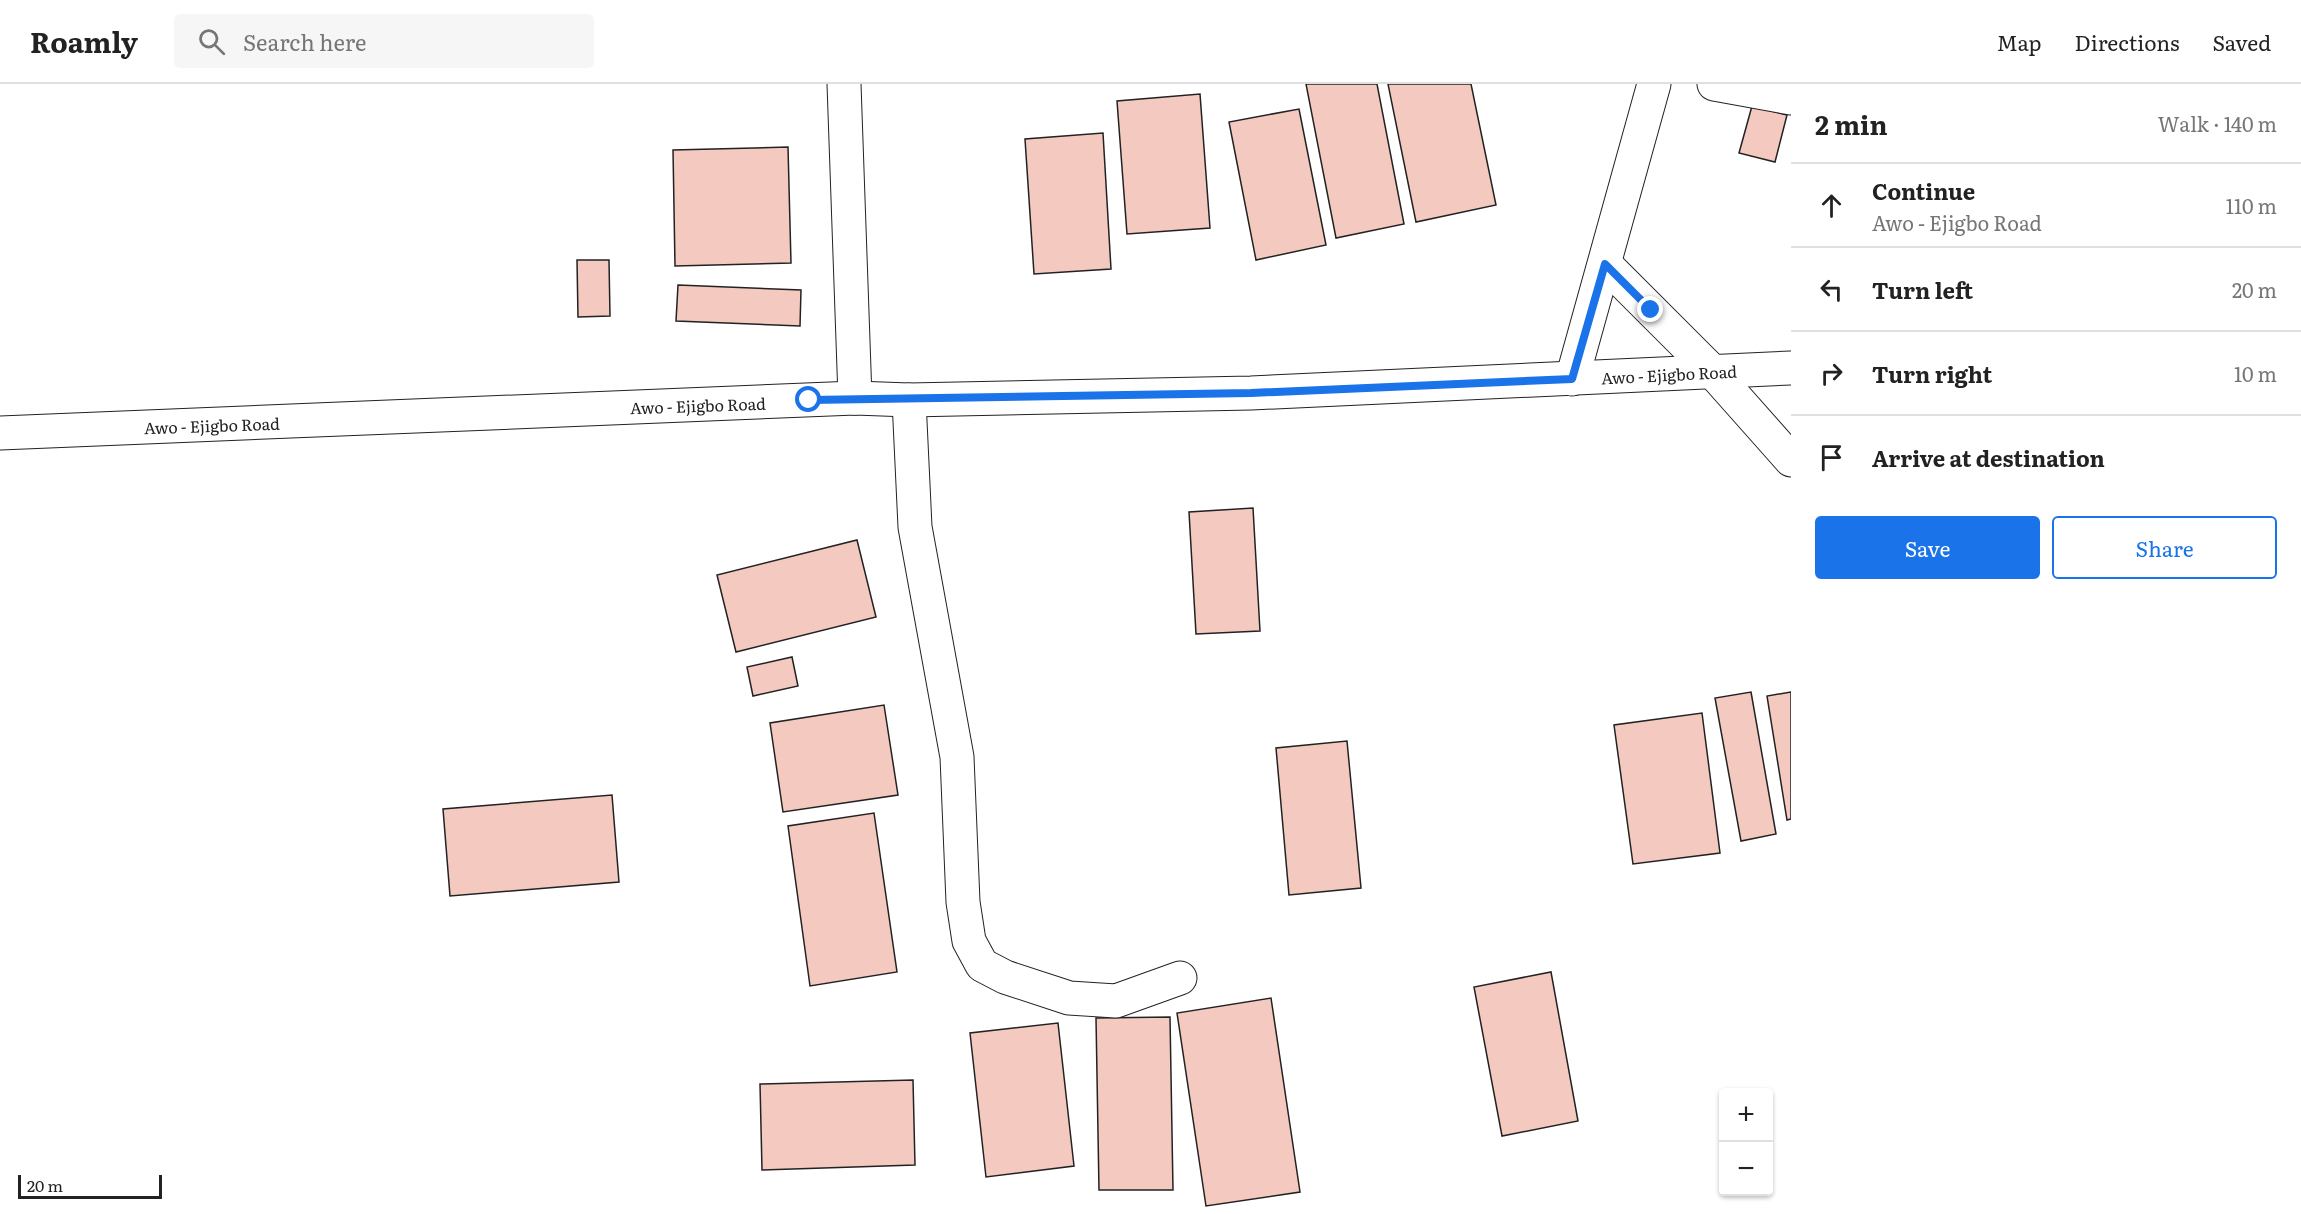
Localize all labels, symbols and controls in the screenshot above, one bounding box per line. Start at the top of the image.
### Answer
search box [174,14,594,68]
text: Roamly [30,20,138,62]
icon: search [195,25,228,58]
text: Search here [243,25,366,58]
text: Map [1997,26,2042,57]
text: Directions [2075,26,2180,57]
text: Saved [2213,26,2271,57]
text: 2 min [1815,104,1888,143]
text: Walk · 140 m [2158,108,2277,138]
text: Continue [1872,174,1975,207]
icon: ahead [1815,189,1848,222]
text: 110 m [2226,190,2277,220]
text: Awo - Ejigbo Road [1872,207,2042,237]
icon: left [1815,273,1848,306]
text: Turn left [1872,273,1973,306]
text: 20 m [2232,274,2277,304]
route end [1637,296,1663,322]
icon: right [1815,357,1848,390]
text: Turn right [1872,357,1992,390]
street label: Awo - Ejigbo Road [1601,358,1738,390]
text: 10 m [2234,358,2277,388]
route start [795,386,821,412]
street label: Awo - Ejigbo Road [630,391,767,419]
street label: Awo - Ejigbo Road [144,411,281,439]
icon: arrive [1815,441,1848,474]
text: Arrive at destination [1872,441,2105,474]
button: Save [1815,516,2040,579]
button: Share [2052,516,2277,579]
map controls [1719,1088,1773,1196]
button: + [1719,1088,1773,1142]
button: − [1719,1142,1773,1196]
scale bar [18,1172,162,1200]
text: 20 m [27,1173,63,1197]

